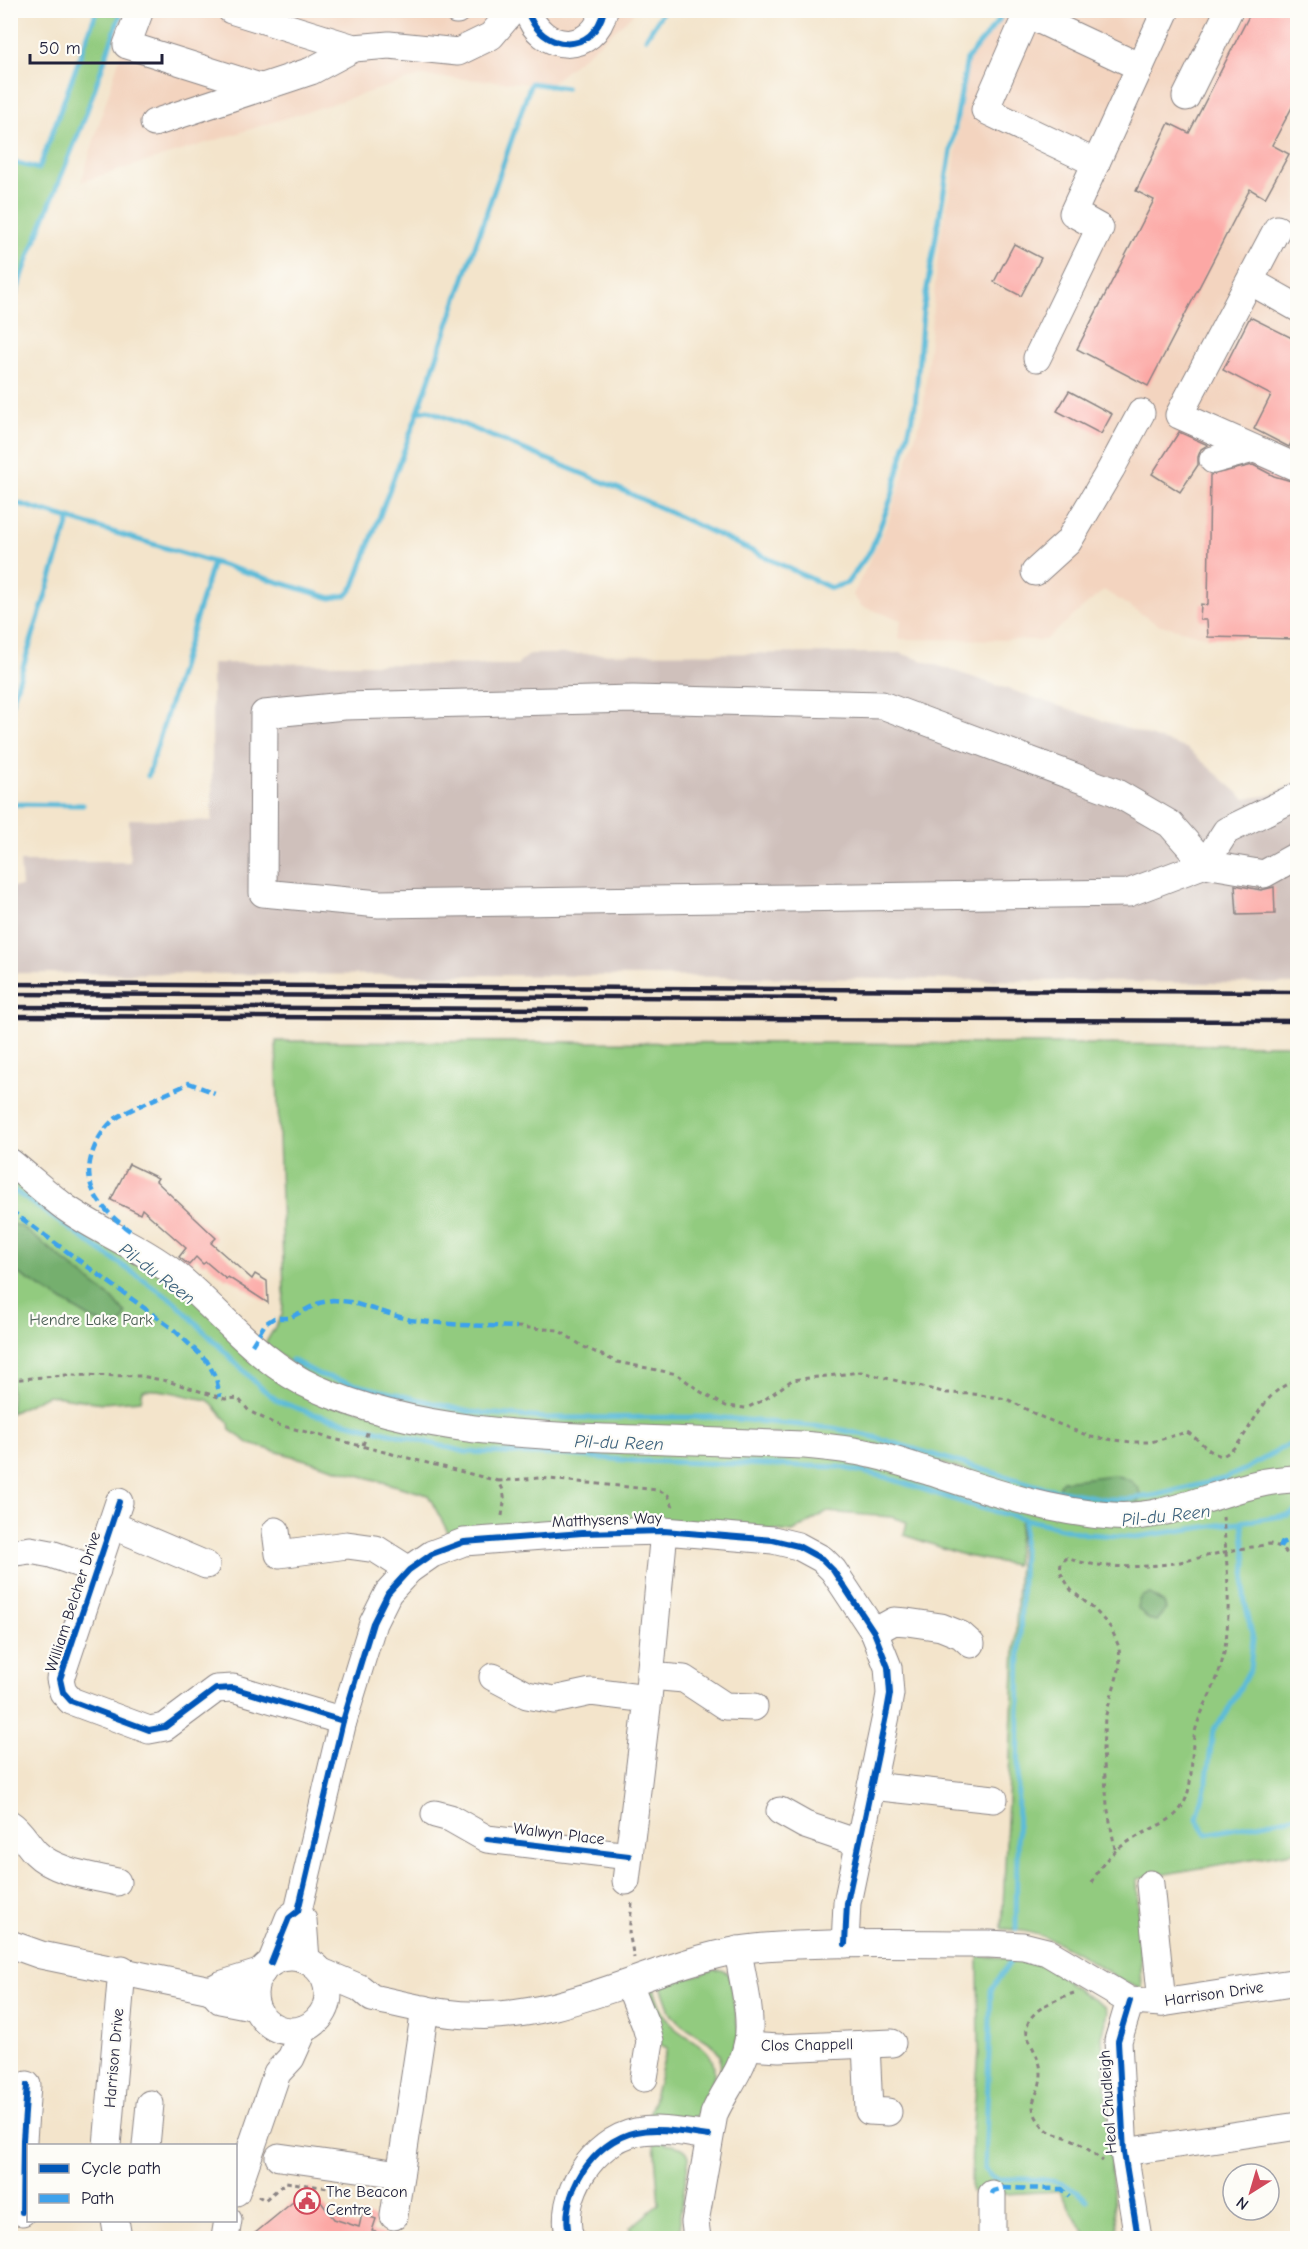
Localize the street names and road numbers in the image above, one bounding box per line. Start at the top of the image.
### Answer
street label: Matthysens Way [552,1509,663,1531]
street label: William Belcher Drive [42,1529,104,1675]
street label: Walwyn Place [512,1819,606,1849]
street label: Harrison Drive [1163,1978,1265,2010]
street label: Harrison Drive [101,2007,127,2109]
street label: Clos Chappell [761,2035,853,2055]
street label: Heol Chudleigh [1095,2049,1121,2155]

